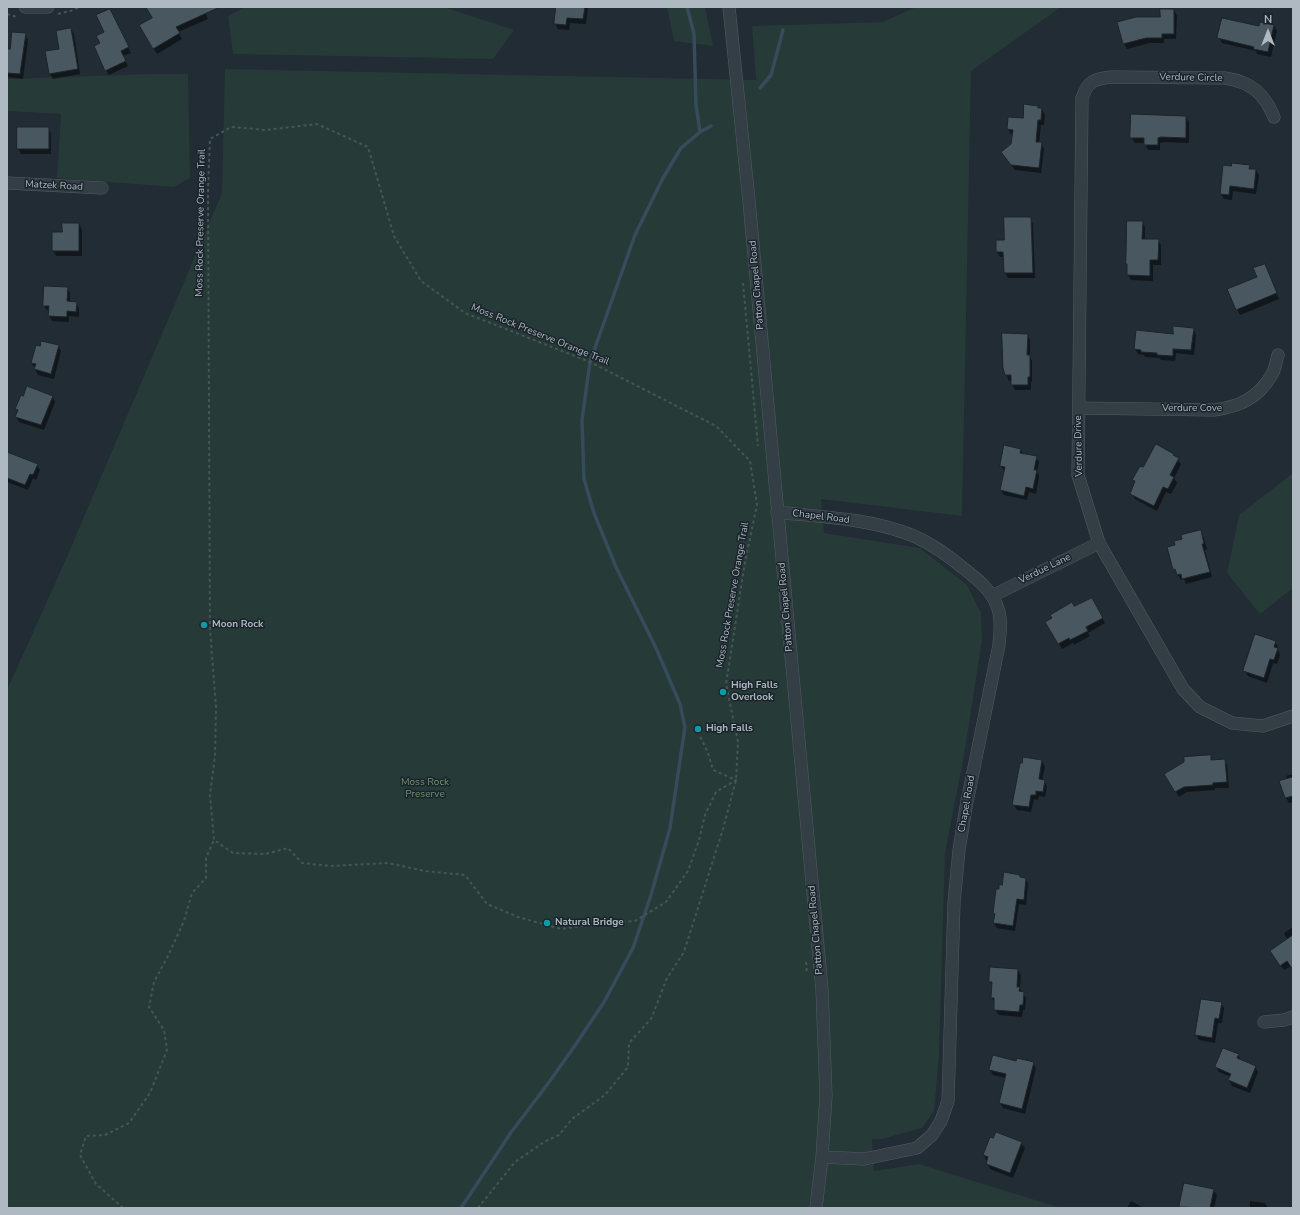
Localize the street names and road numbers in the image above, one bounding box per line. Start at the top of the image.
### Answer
street label: Verdure Circle [1159,71,1223,85]
street label: Moss Rock Preserve Orange Trail [194,149,208,297]
street label: Matzek Road [25,178,83,194]
street label: Patton Chapel Road [747,240,767,330]
street label: Moss Rock Preserve Orange Trail [469,302,611,368]
street label: Verdure Cove [1162,403,1222,415]
street label: Verdure Drive [1072,415,1086,477]
street label: Chapel Road [792,508,850,526]
street label: Moss Rock Preserve Orange Trail [714,521,752,669]
street label: Verdue Lane [1017,551,1073,587]
street label: Patton Chapel Road [776,562,796,652]
street label: Chapel Road [956,775,978,833]
street label: Patton Chapel Road [806,885,826,975]

